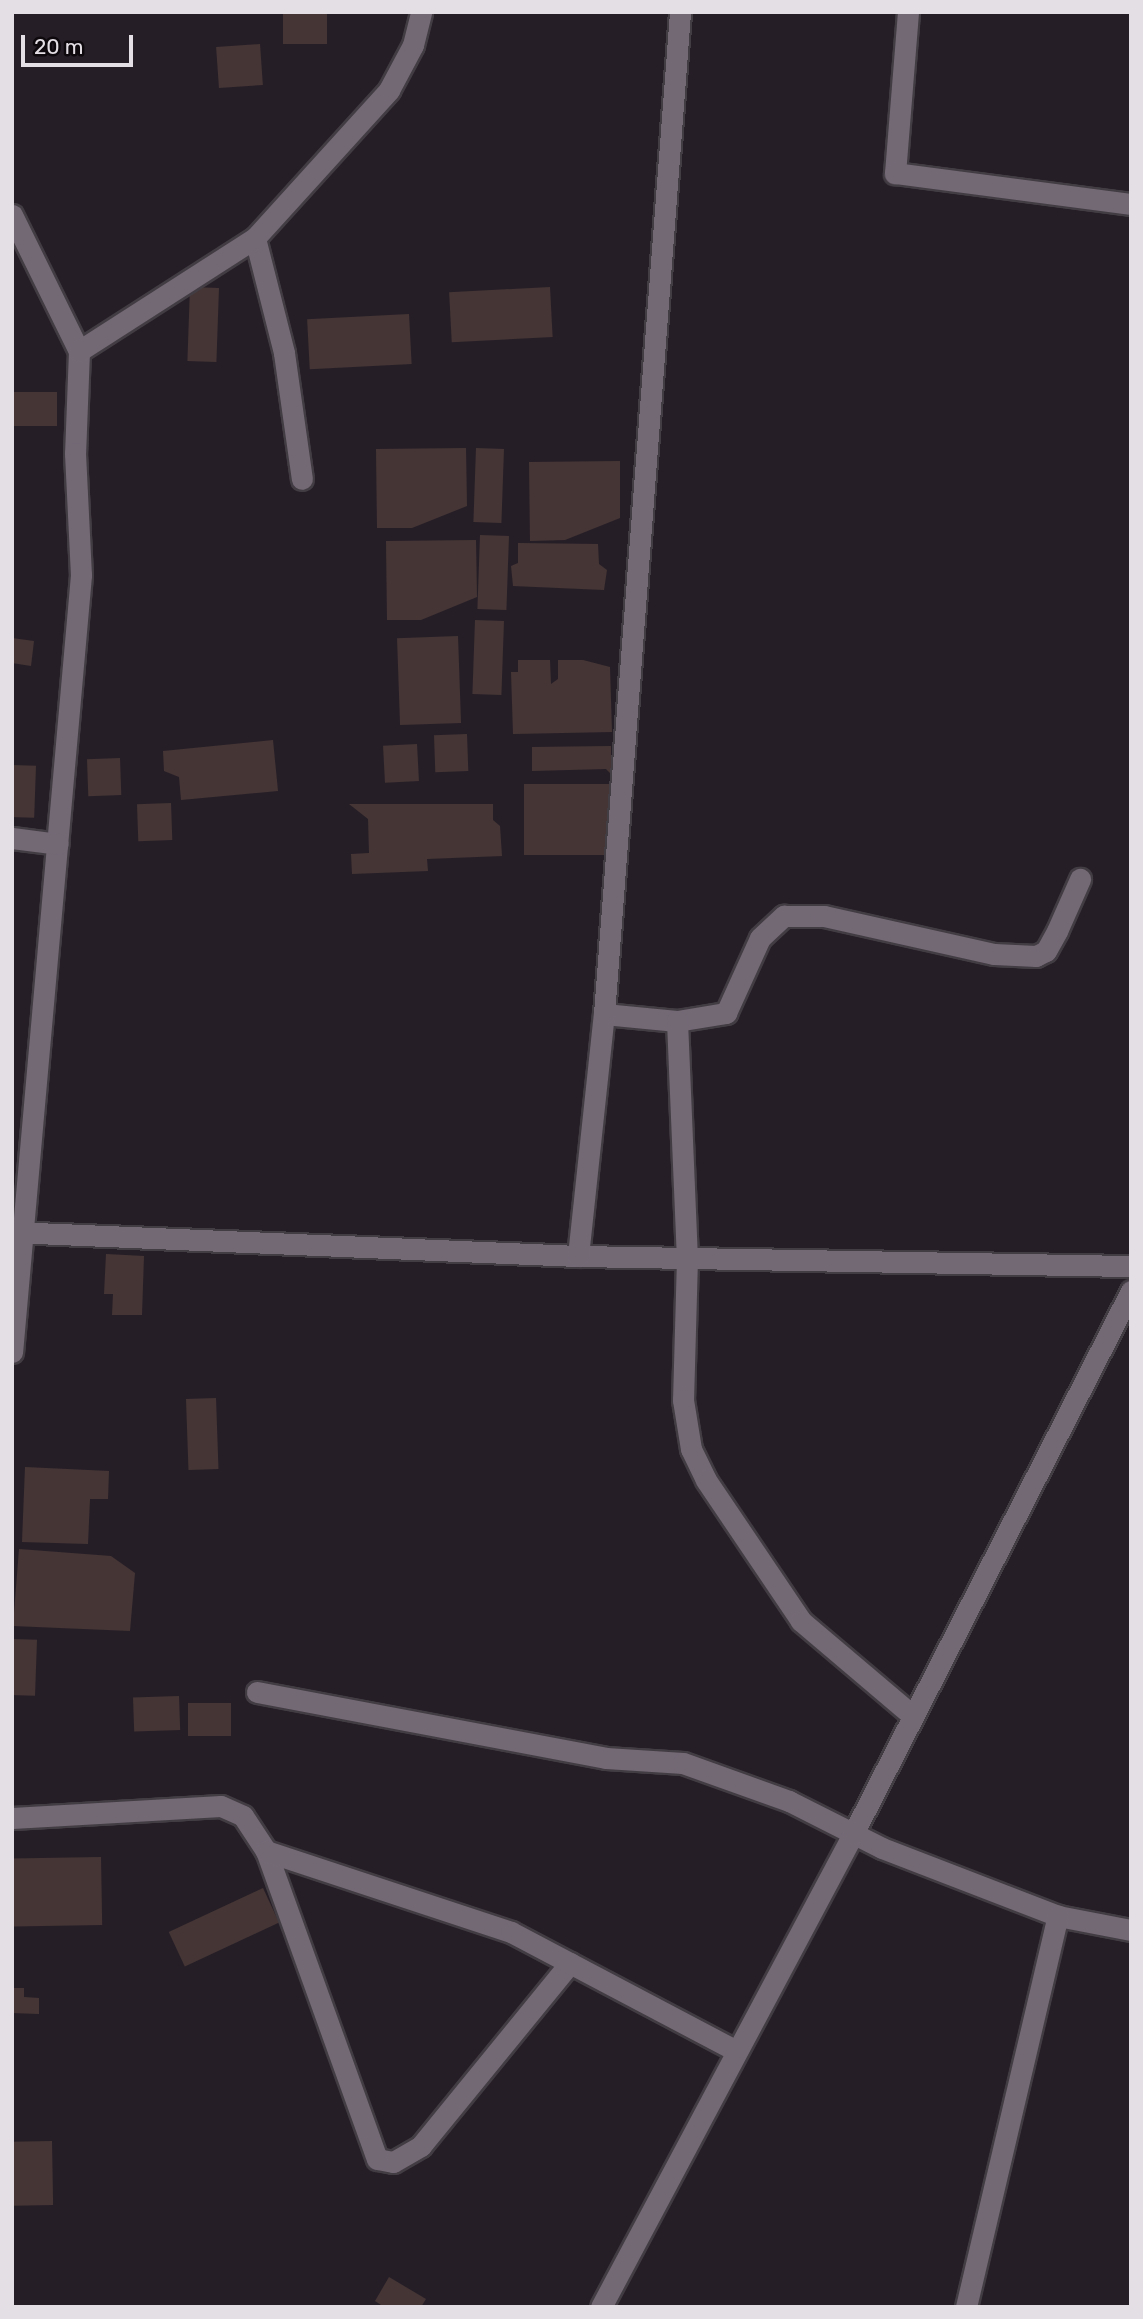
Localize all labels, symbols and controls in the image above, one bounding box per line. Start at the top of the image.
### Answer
scale bar [24,21,136,65]
text: 20 m [34,34,83,59]

